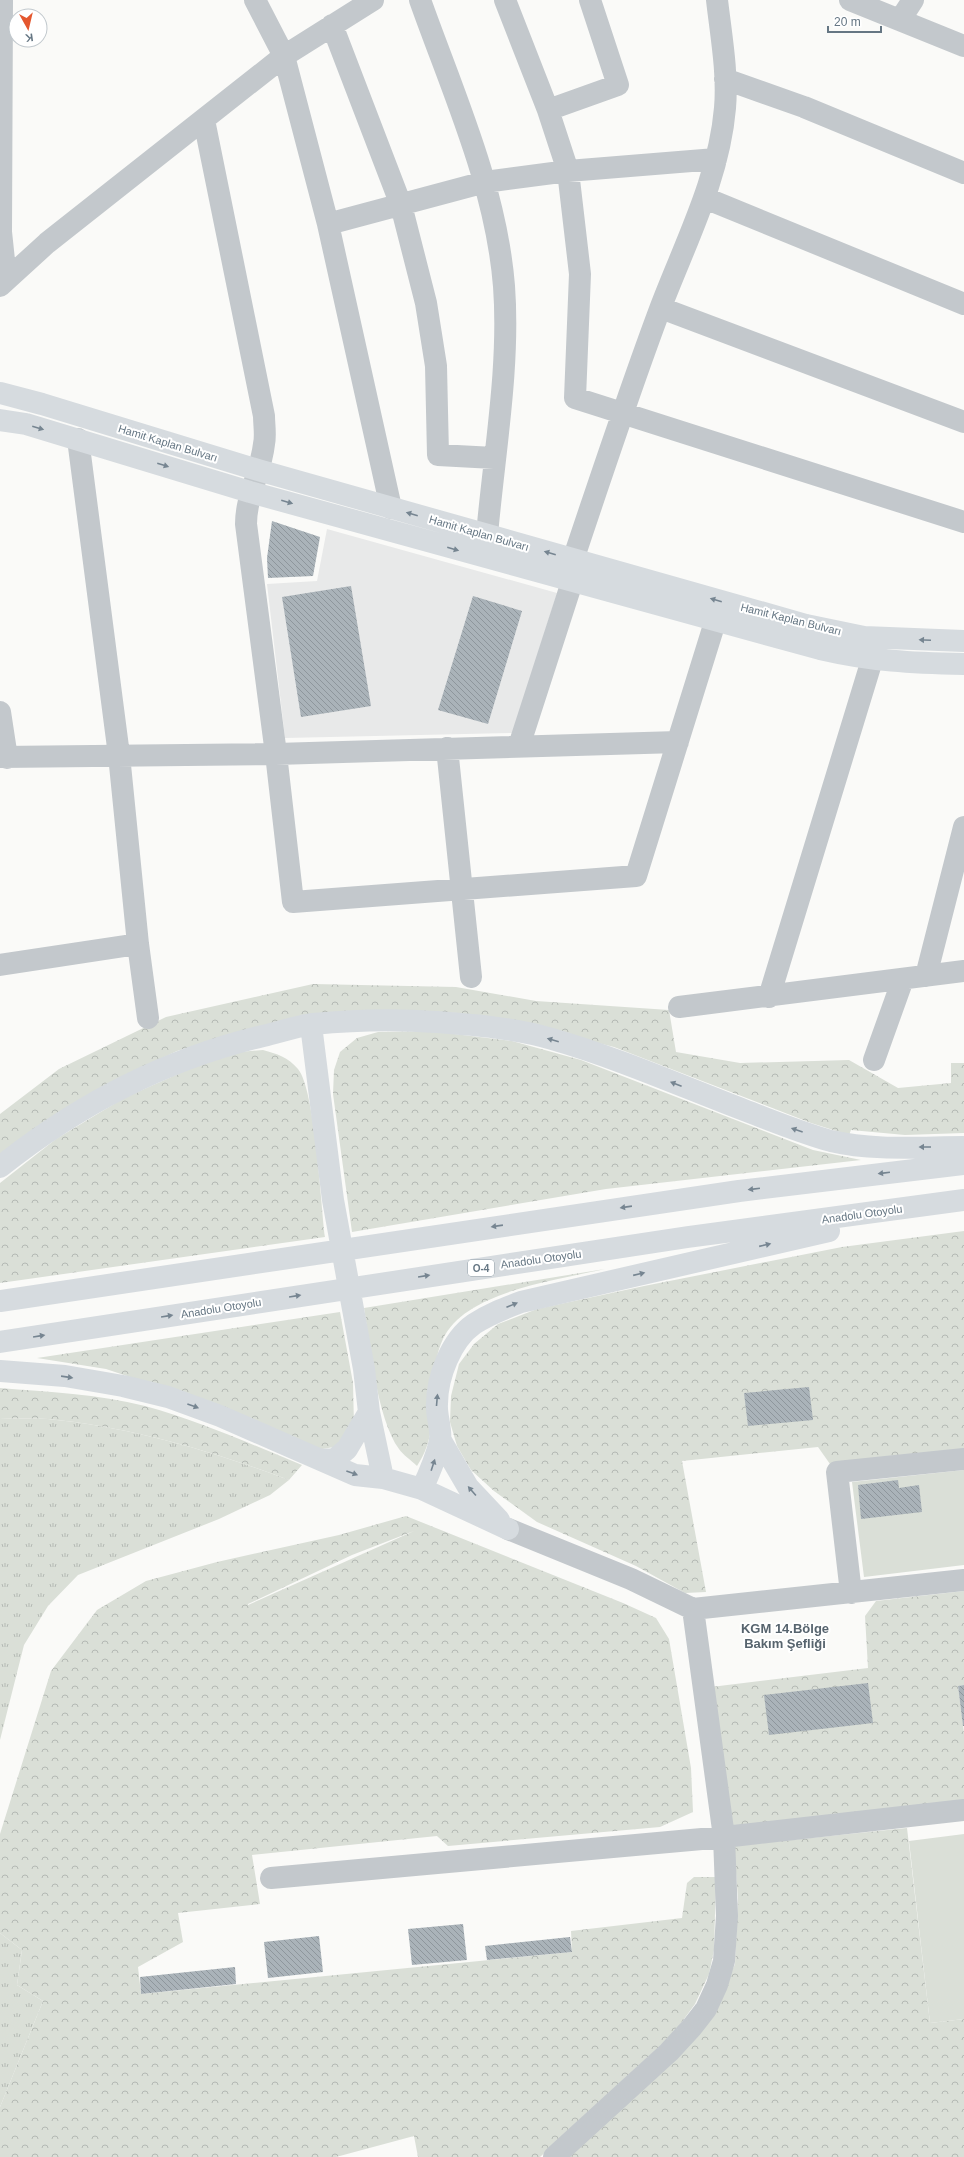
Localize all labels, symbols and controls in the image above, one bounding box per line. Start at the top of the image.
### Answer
north arrow [8,8,48,48]
scale bar [828,8,881,34]
text: 20 m [834,15,861,29]
text: K [25,31,34,44]
street label: Hamit Kaplan Bulvarı [117,422,219,464]
one-way arrow [32,425,44,431]
one-way arrow [157,462,169,468]
one-way arrow [281,500,293,506]
one-way arrow [405,511,417,517]
street label: Hamit Kaplan Bulvarı [428,513,530,553]
one-way arrow [447,546,459,552]
one-way arrow [544,550,556,556]
one-way arrow [709,597,721,603]
street label: Hamit Kaplan Bulvarı [739,601,843,637]
one-way arrow [919,636,931,643]
one-way arrow [547,1037,559,1043]
one-way arrow [669,1080,681,1086]
one-way arrow [791,1127,803,1133]
one-way arrow [918,1144,931,1150]
one-way arrow [878,1170,890,1176]
one-way arrow [748,1186,761,1192]
street label: Anadolu Otoyolu [821,1202,903,1226]
one-way arrow [620,1204,632,1210]
one-way arrow [491,1223,503,1229]
one-way arrow [759,1242,772,1248]
street label: Anadolu Otoyolu [500,1247,582,1271]
road number: O-4 [468,1260,494,1276]
one-way arrow [632,1271,645,1277]
one-way arrow [418,1273,430,1279]
one-way arrow [289,1293,302,1299]
street label: Anadolu Otoyolu [180,1296,262,1320]
one-way arrow [507,1302,519,1308]
one-way arrow [161,1313,173,1319]
one-way arrow [32,1333,45,1339]
one-way arrow [61,1374,73,1380]
one-way arrow [434,1394,441,1406]
one-way arrow [188,1404,200,1410]
one-way arrow [430,1458,436,1470]
one-way arrow [346,1470,358,1476]
one-way arrow [467,1485,476,1496]
district label: KGM 14.Bölge Bakım Şefliği [741,1621,829,1651]

